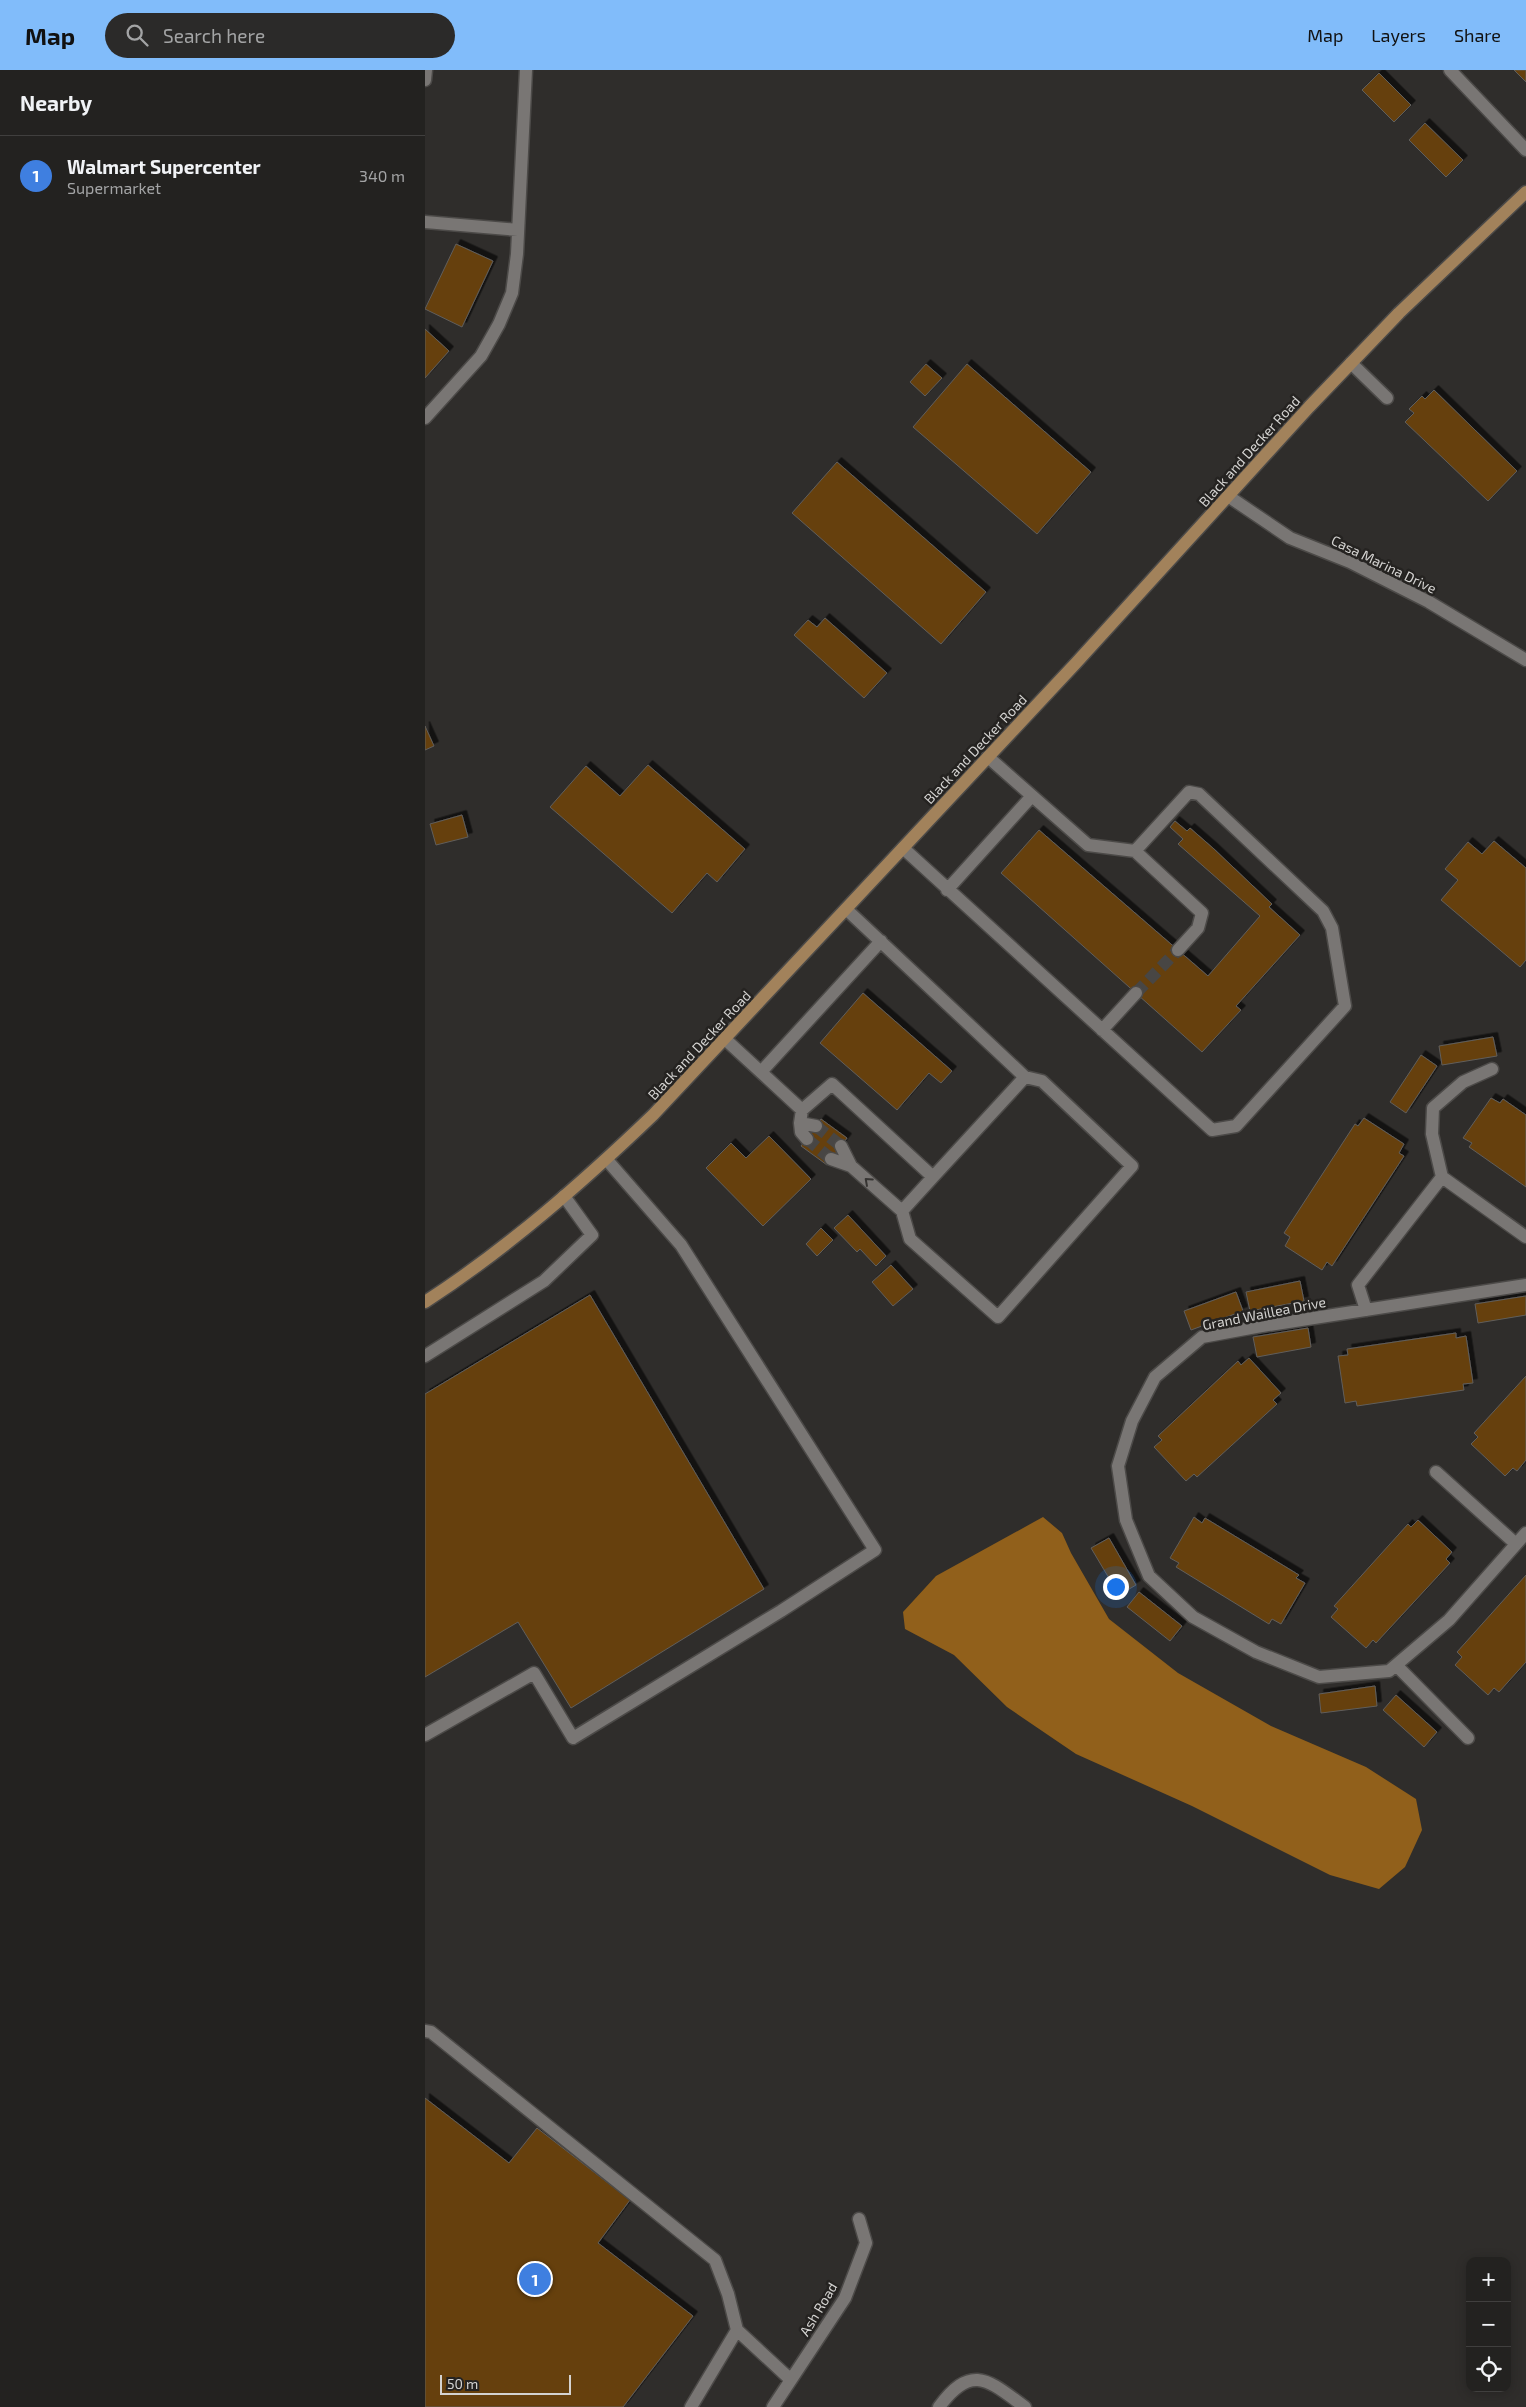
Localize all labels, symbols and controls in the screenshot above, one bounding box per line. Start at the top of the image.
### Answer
search box [105,13,455,58]
text: Map [25,21,75,50]
icon: search [123,21,151,49]
text: Search here [163,24,265,47]
text: Map [1307,24,1343,46]
text: Layers [1371,24,1426,46]
text: Share [1454,24,1501,46]
text: Nearby [20,90,92,115]
text: Walmart Supercenter [67,155,261,178]
text: 1 [33,166,39,185]
text: 340 m [359,166,405,185]
text: Supermarket [67,178,161,197]
street label: Black and Decker Road [1195,392,1303,510]
street label: Casa Marina Drive [1329,531,1439,597]
street label: Black and Decker Road [920,691,1030,807]
street label: Black and Decker Road [644,987,754,1103]
one-way arrow [865,1178,874,1187]
street label: Grand Waillea Drive [1201,1293,1327,1333]
your location [1103,1574,1129,1600]
map controls [1466,2257,1511,2392]
button: + [1466,2257,1511,2302]
pin: 1 [519,2260,551,2298]
street label: Ash Road [795,2279,841,2339]
button: − [1466,2302,1511,2347]
button: locate [1466,2347,1511,2392]
scale bar [440,2372,571,2395]
text: 50 m [447,2375,478,2392]

